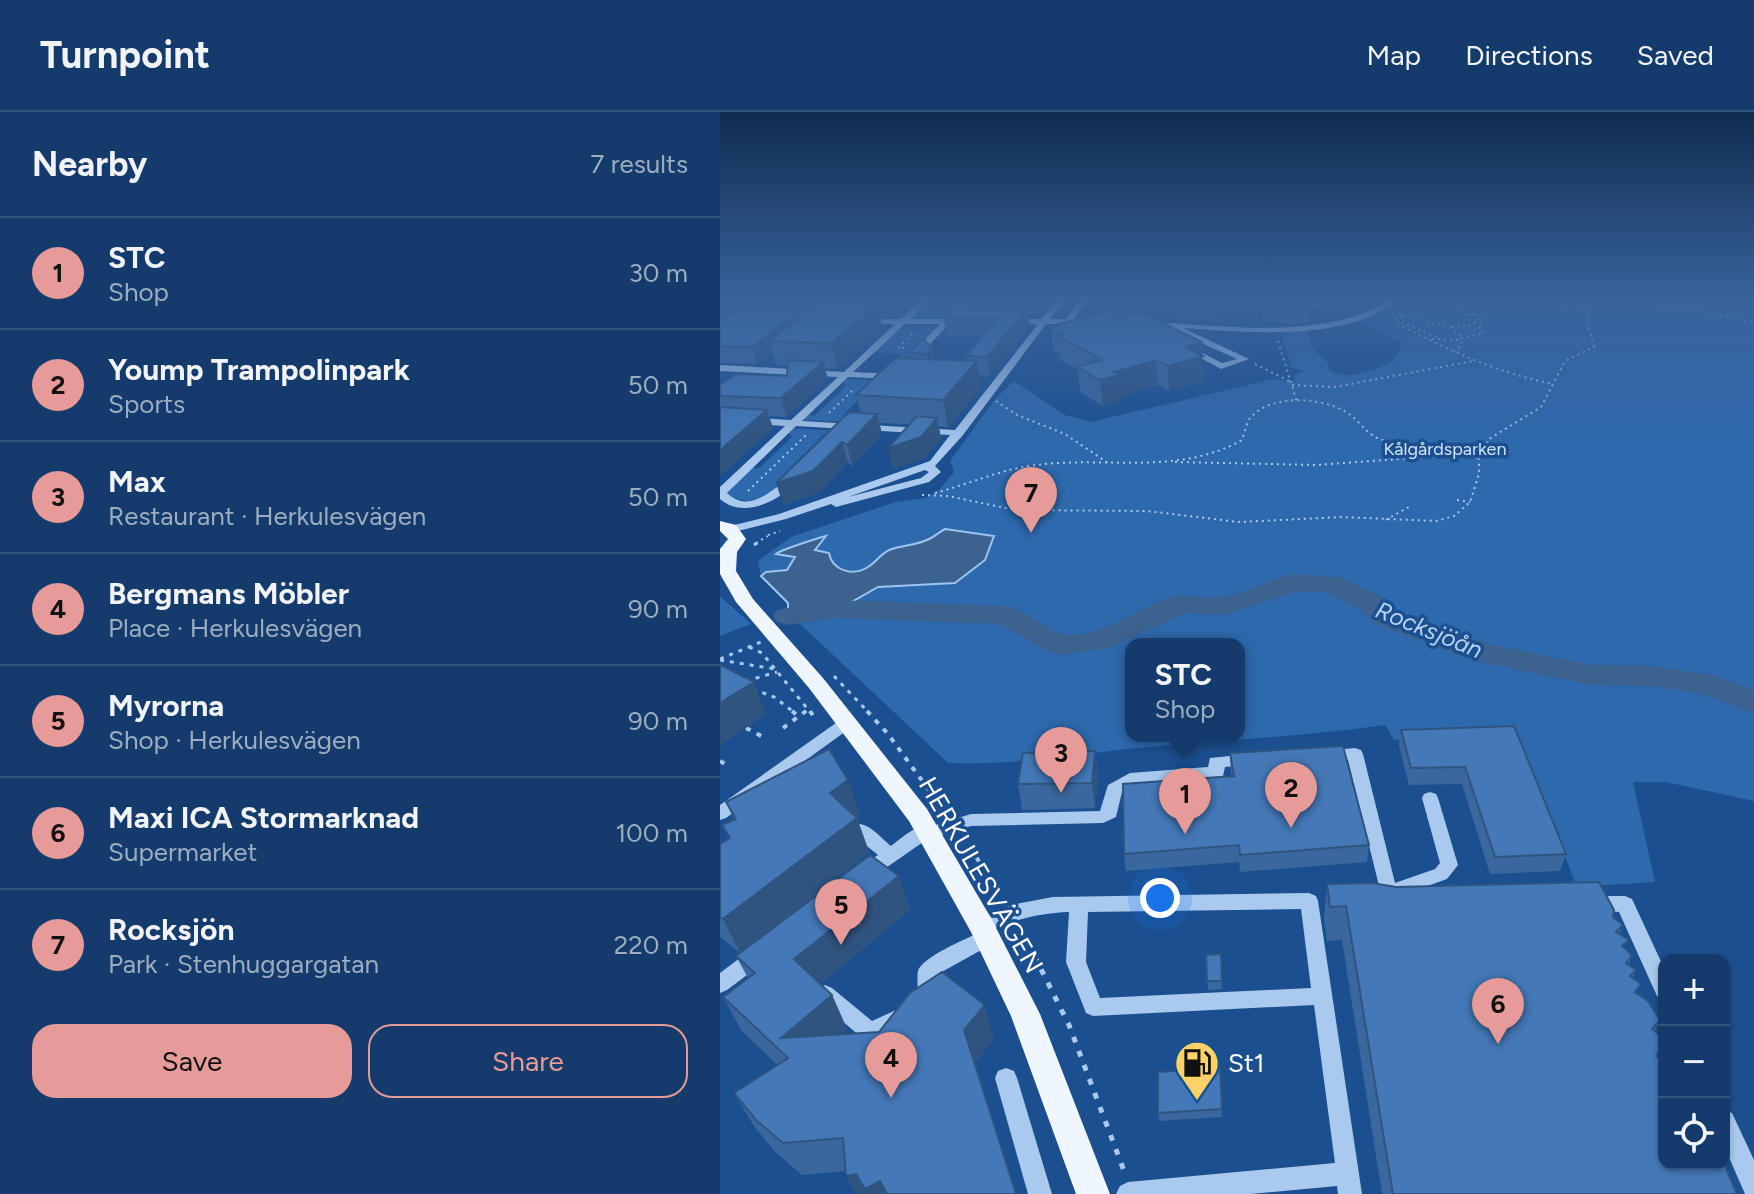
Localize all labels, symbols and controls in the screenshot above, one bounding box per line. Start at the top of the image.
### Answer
text: Turnpoint [40,32,210,78]
text: Map [1367,38,1421,72]
text: Directions [1465,38,1593,72]
text: Saved [1637,38,1714,72]
text: Nearby [32,144,147,185]
text: 7 results [590,148,688,180]
text: STC [108,239,165,276]
text: 1 [53,257,63,289]
text: 30 m [629,257,688,289]
text: Shop [108,276,169,308]
text: Yoump Trampolinpark [108,351,410,388]
text: 2 [50,369,66,401]
text: 50 m [628,369,688,401]
text: Sports [108,388,185,420]
park label: Kålgårdsparken [1383,438,1507,460]
text: Max [108,463,166,500]
pin: 7 [1005,467,1057,533]
text: 3 [51,481,65,513]
text: 50 m [628,481,688,513]
text: Restaurant · Herkulesvägen [108,500,426,532]
text: Bergmans Möbler [108,575,349,612]
text: 4 [50,593,66,625]
text: 90 m [628,593,688,625]
water label: Rocksjöån [1372,595,1487,664]
text: Place · Herkulesvägen [108,612,362,644]
popup [1125,638,1245,742]
text: STC [1155,656,1212,693]
text: Myrorna [108,687,224,724]
text: Shop [1155,693,1215,725]
text: 5 [50,705,66,737]
text: 90 m [628,705,688,737]
text: Shop · Herkulesvägen [108,724,361,756]
pin: 3 [1035,727,1087,793]
pin: 2 [1265,762,1317,828]
pin: 1 [1159,768,1211,834]
street label: HERKULESVÄGEN [912,771,1050,979]
text: Maxi ICA Stormarknad [108,799,419,836]
text: 6 [50,817,66,849]
text: 100 m [615,817,688,849]
text: Supermarket [108,836,257,868]
your location [1140,878,1180,918]
pin: 5 [815,879,867,945]
text: Rocksjön [108,911,234,948]
text: 7 [51,929,65,961]
text: 220 m [614,929,688,961]
text: Park · Stenhuggargatan [108,948,379,980]
map controls [1658,954,1730,1170]
button: + [1658,954,1730,1026]
pin: 6 [1472,978,1524,1044]
button: Save [32,1024,352,1098]
button: Share [368,1024,688,1098]
button: − [1658,1026,1730,1098]
pin: 4 [865,1032,917,1098]
fuel station icon: St1 [1173,1039,1221,1102]
place label: St1 [1228,1047,1265,1079]
button: locate [1658,1098,1730,1170]

